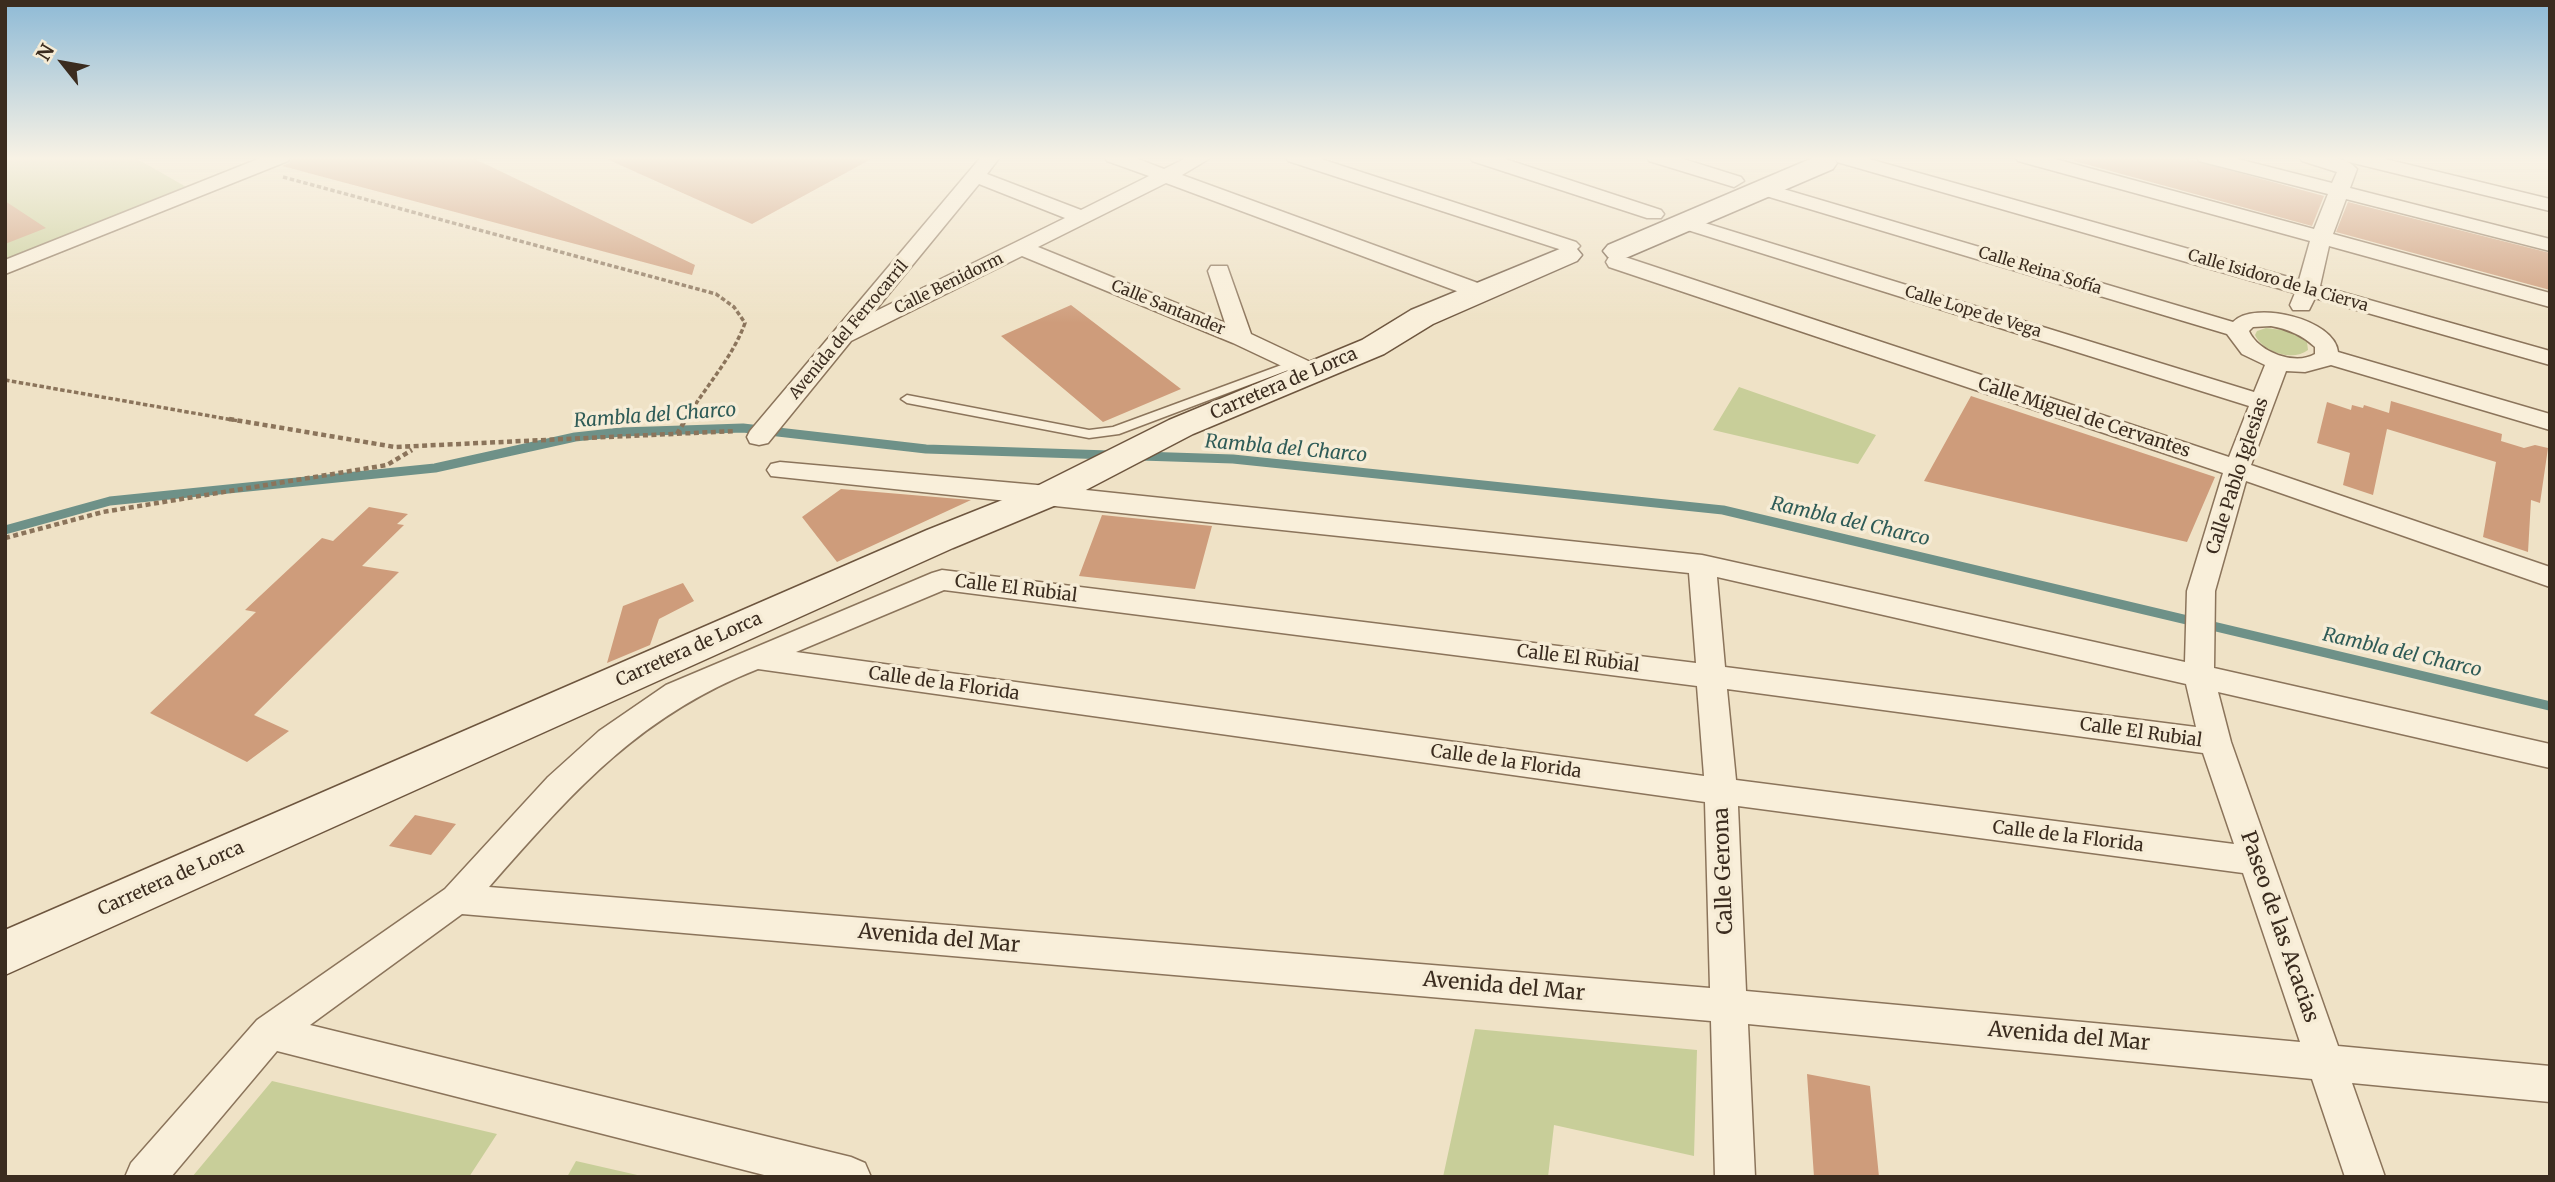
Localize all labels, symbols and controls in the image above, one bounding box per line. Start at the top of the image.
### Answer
north arrow [28,28,98,98]
text: N [31,40,59,65]
street label: Calle Reina Sofía [1976,243,2104,299]
street label: Calle Isidoro de la Cierva [2186,246,2370,316]
street label: Calle Benidorm [892,249,1006,319]
street label: Avenida del Ferrocarril [785,257,913,403]
street label: Calle Santander [1108,276,1228,340]
street label: Calle Lope de Vega [1903,282,2043,342]
street label: Carretera de Lorca [1207,343,1361,425]
street label: Calle Miguel de Cervantes [1975,373,2193,463]
street label: Calle Pablo Iglesias [2202,395,2274,557]
water label: Rambla del Charco [573,399,737,433]
water label: Rambla del Charco [1204,431,1368,467]
water label: Rambla del Charco [1768,493,1932,551]
street label: Calle El Rubial [954,571,1078,607]
street label: Carretera de Lorca [613,608,765,692]
water label: Rambla del Charco [2320,624,2484,682]
street label: Calle El Rubial [1516,641,1640,677]
street label: Calle de la Florida [867,663,1021,705]
street label: Calle El Rubial [2079,714,2203,752]
street label: Calle de la Florida [1429,741,1583,783]
street label: Calle Gerona [1709,807,1739,935]
street label: Calle de la Florida [1991,817,2145,857]
street label: Paseo de las Acacias [2234,828,2324,1026]
street label: Carretera de Lorca [95,837,247,921]
street label: Avenida del Mar [857,919,1021,959]
street label: Avenida del Mar [1422,967,1586,1007]
street label: Avenida del Mar [1987,1017,2151,1057]

